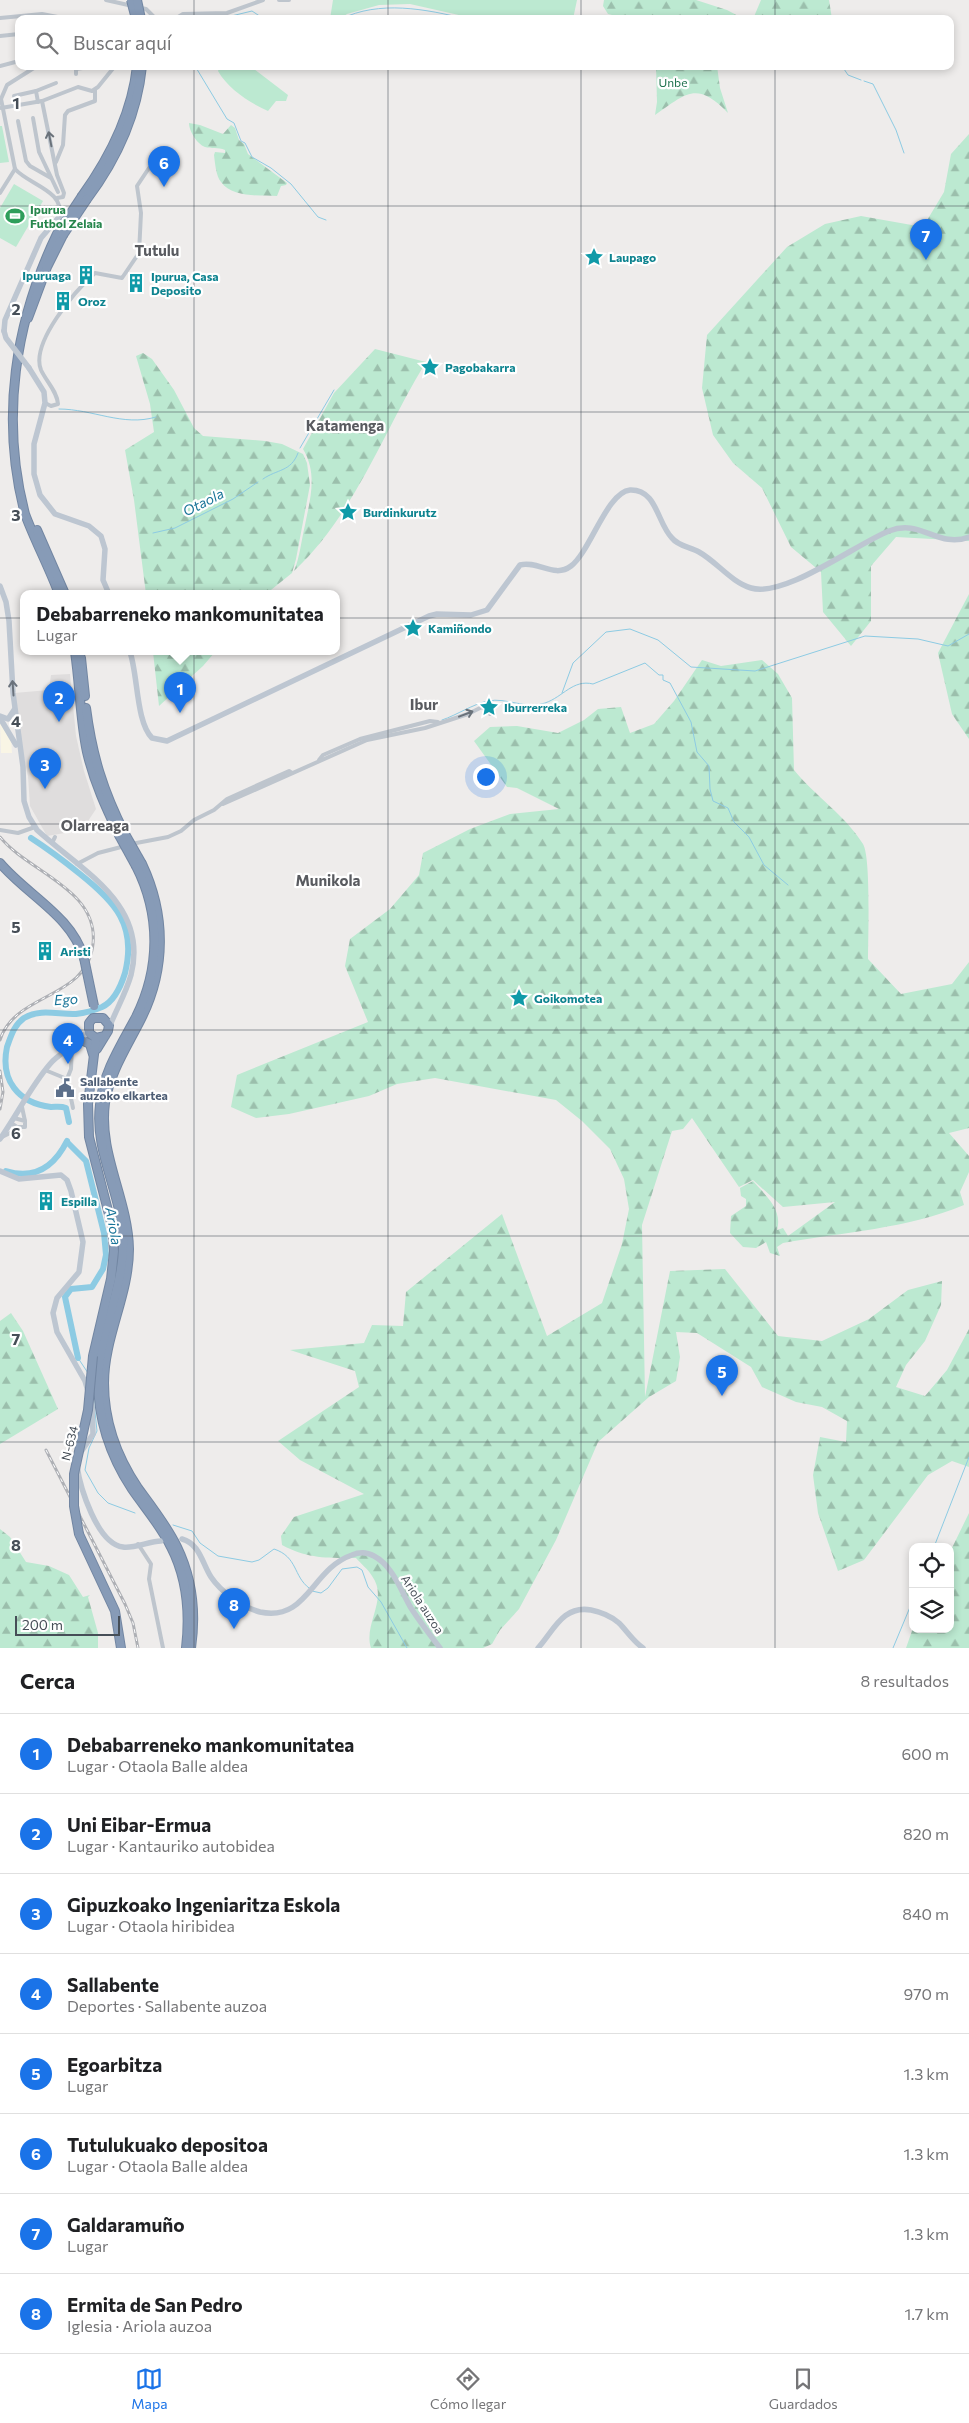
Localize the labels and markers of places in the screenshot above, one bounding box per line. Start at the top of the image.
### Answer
pin: 6 [148,146,180,187]
place label: Ipurua Futbol Zelaia [30,202,102,230]
sports icon: Ipurua Futbol Zelaia [4,205,26,227]
pin: 7 [910,219,942,260]
place icon: Laupago [583,246,605,268]
place label: Laupago [609,250,656,264]
building icon: Ipuruaga [75,264,97,286]
place label: Ipuruaga [22,268,71,282]
place label: Ipurua, Casa Deposito [151,269,219,297]
building icon: Ipurua, Casa Deposito [125,272,147,294]
building icon: Oroz [52,290,74,312]
place label: Oroz [78,294,106,308]
place icon: Pagobakarra [419,356,441,378]
place label: Pagobakarra [445,360,516,374]
place icon: Burdinkurutz [337,501,359,523]
place label: Burdinkurutz [363,505,437,519]
place icon: Kamiñondo [402,617,424,639]
place label: Kamiñondo [428,621,492,635]
pin: 1 [164,672,196,713]
pin: 2 [43,681,75,722]
place icon: Iburrerreka [478,696,500,718]
place label: Iburrerreka [504,700,567,714]
pin: 3 [29,748,61,789]
building icon: Aristi [34,940,56,962]
place label: Aristi [60,944,91,958]
place icon: Goikomotea [508,987,530,1009]
place label: Goikomotea [534,991,602,1005]
pin: 4 [52,1023,84,1064]
place label: Sallabente auzoko elkartea [80,1074,168,1102]
public building icon: Sallabente auzoko elkartea [54,1077,76,1099]
building icon: Espilla [35,1190,57,1212]
place label: Espilla [61,1194,97,1208]
pin: 5 [706,1355,738,1396]
pin: 8 [218,1588,250,1629]

